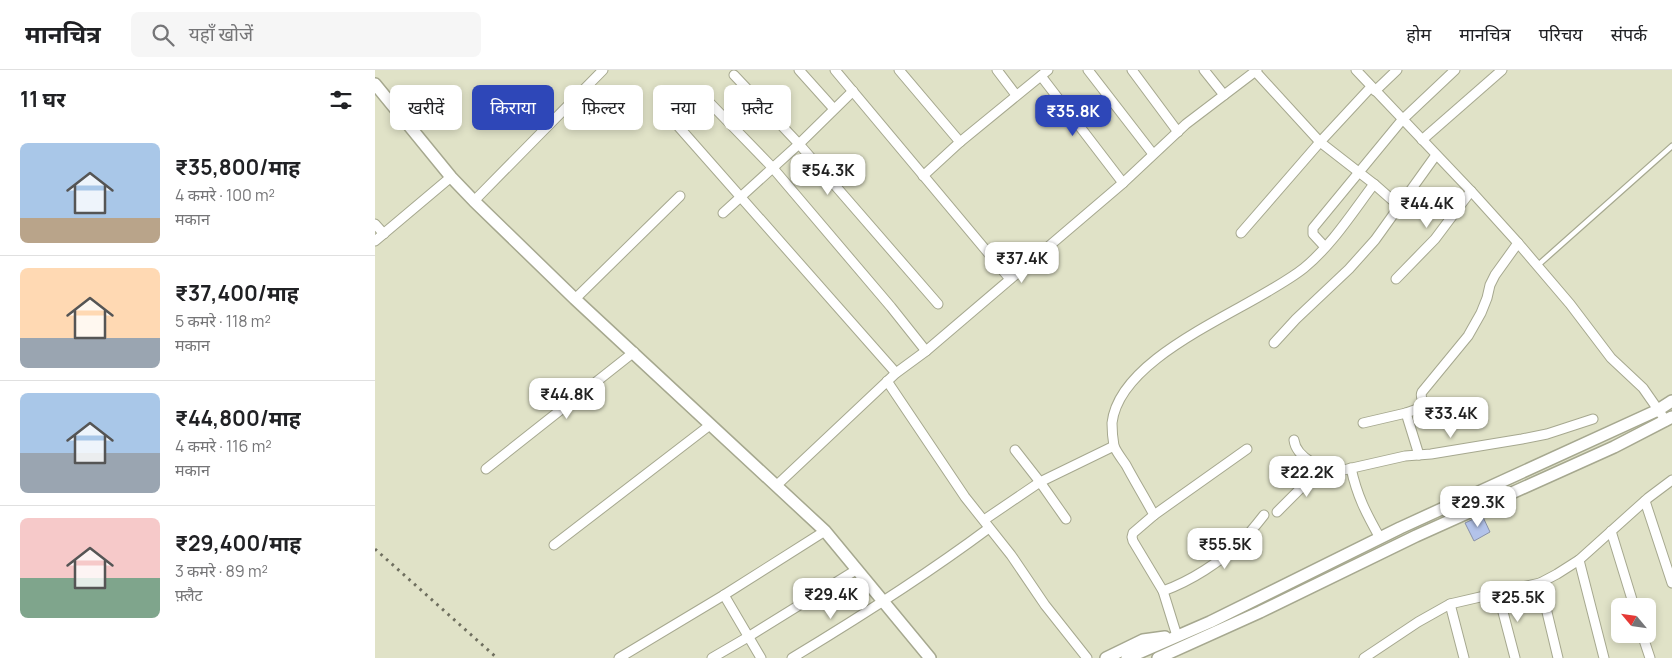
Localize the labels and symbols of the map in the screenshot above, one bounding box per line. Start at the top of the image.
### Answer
pin: ₹35.8K [1032,94,1114,137]
pin: ₹54.3K [787,154,869,196]
pin: ₹44.4K [1386,186,1468,229]
pin: ₹37.4K [981,242,1063,284]
pin: ₹44.8K [526,378,608,420]
pin: ₹33.4K [1410,396,1492,439]
pin: ₹22.2K [1266,456,1348,498]
pin: ₹29.3K [1437,486,1519,528]
pin: ₹55.5K [1184,528,1266,570]
pin: ₹29.4K [790,578,872,620]
pin: ₹25.5K [1477,580,1559,623]
north arrow [1611,598,1656,642]

